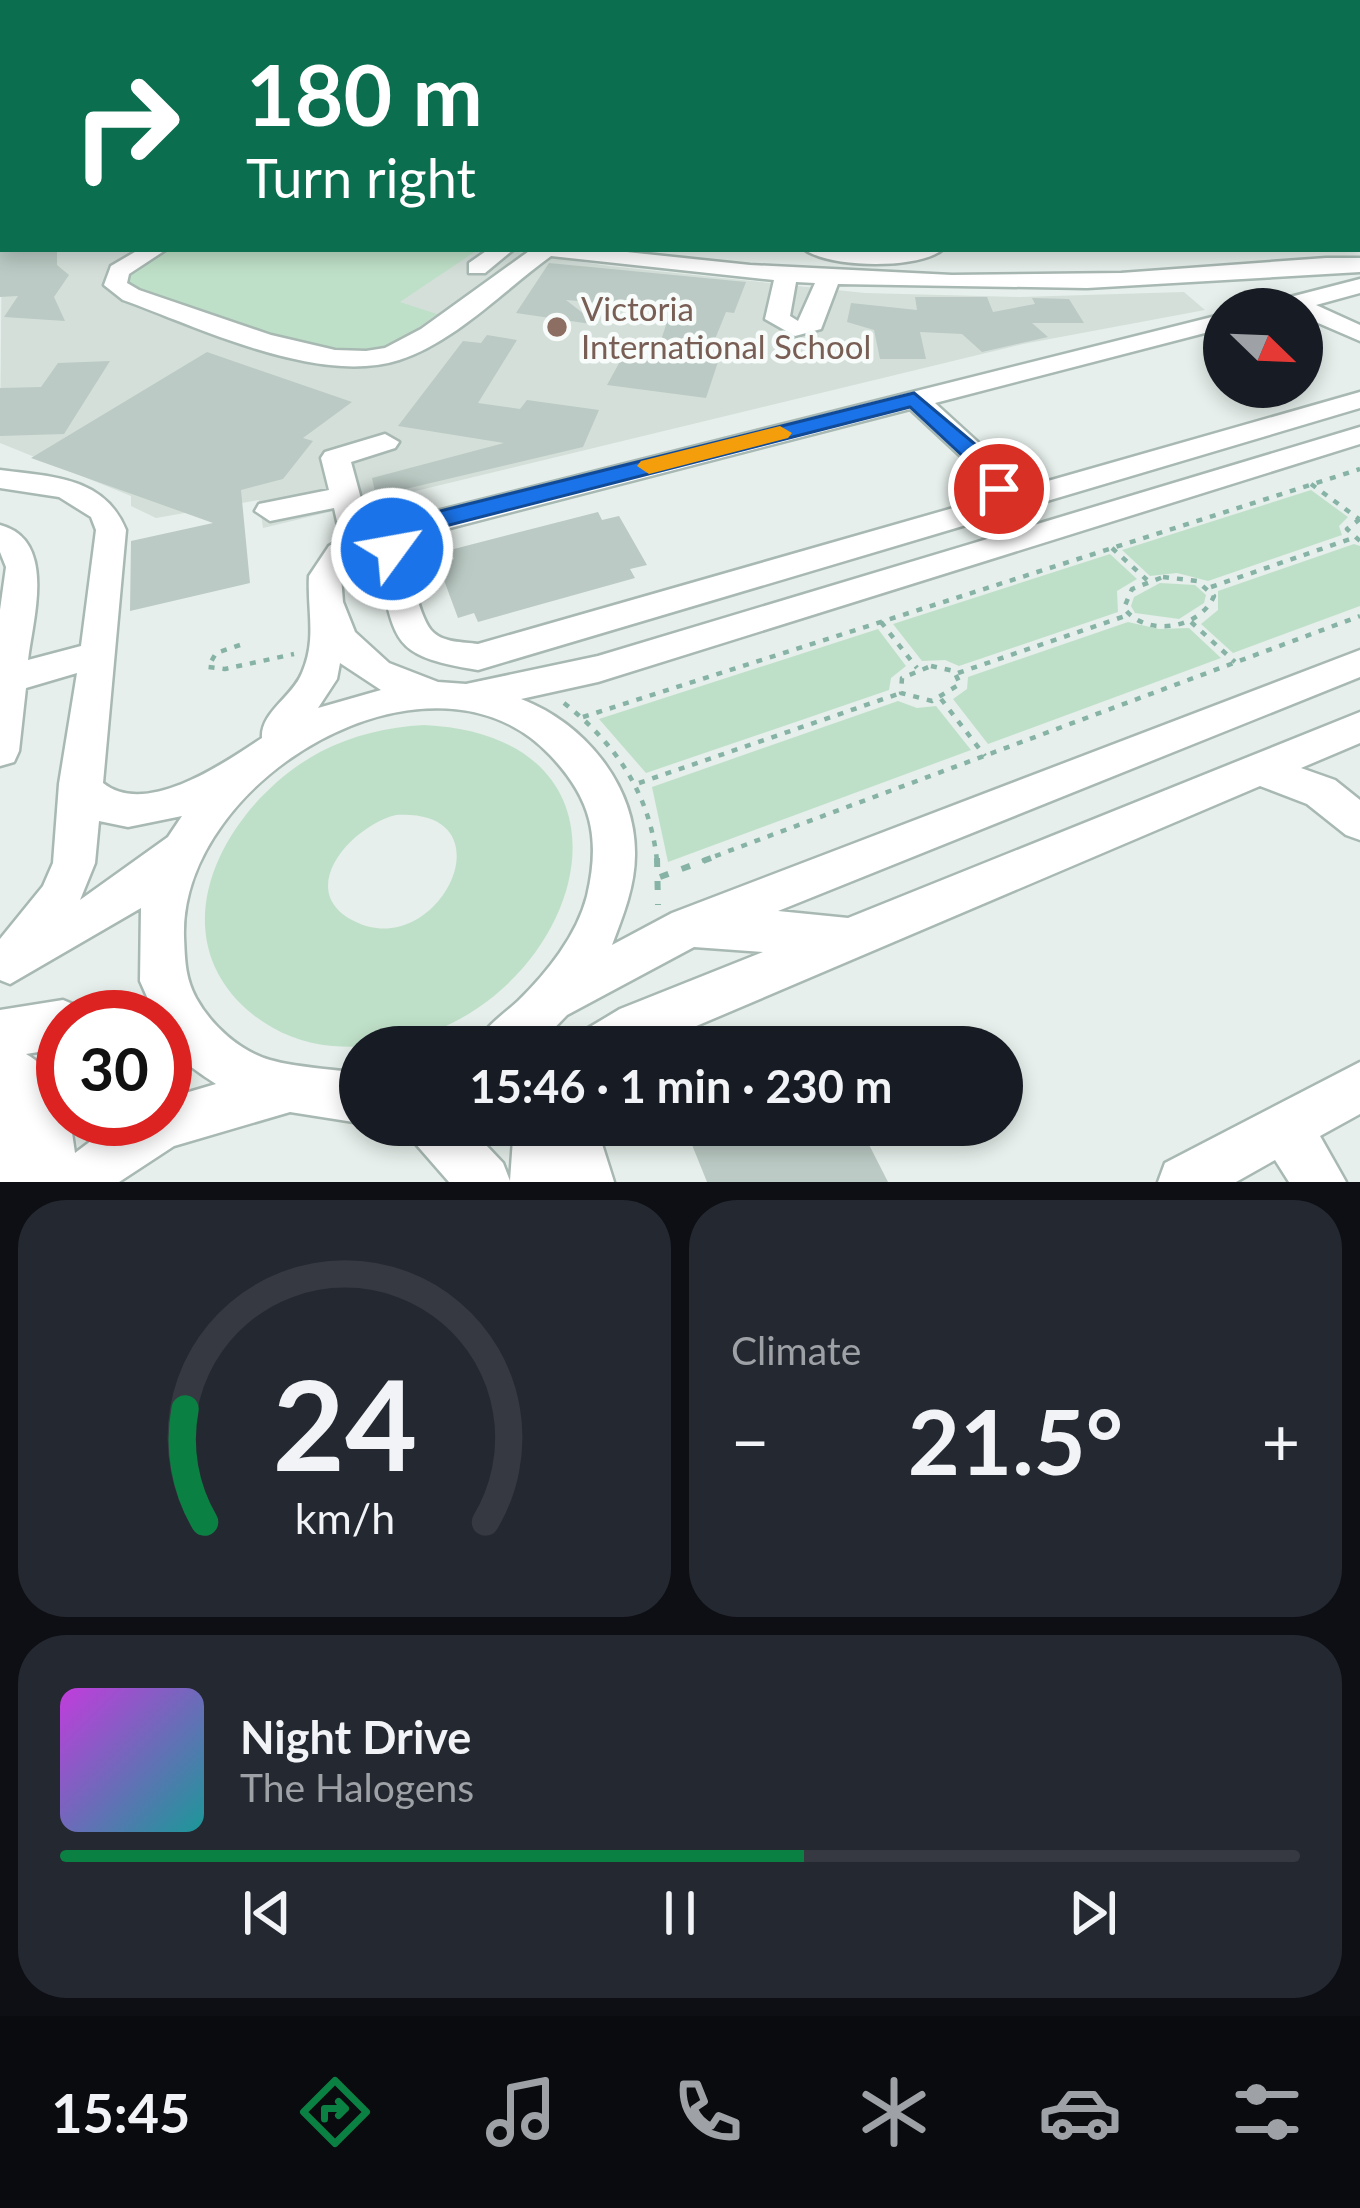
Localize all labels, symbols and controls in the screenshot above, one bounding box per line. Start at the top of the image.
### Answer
text: 180 m [246,43,483,144]
icon: right [48,48,204,204]
text: Turn right [246,145,476,210]
place label: Victoria International School [581,288,871,366]
north arrow [1203,288,1323,408]
map controls [1203,288,1323,408]
marker: Victoria International School [544,314,570,340]
pin [948,438,1050,540]
icon: arrive [966,456,1032,522]
position arrow [329,486,455,612]
speed limit sign: 30 [36,990,192,1146]
text: 15:46 · 1 min · 230 m [470,1059,892,1113]
text: Climate [731,1327,861,1373]
text: 24 [272,1348,417,1498]
text: 21.5° [908,1386,1123,1494]
text: − [731,1401,769,1480]
text: + [1262,1401,1300,1480]
text: km/h [294,1491,395,1542]
text: Night Drive [240,1710,471,1764]
text: The Halogens [240,1764,474,1810]
icon: previous [234,1880,300,1946]
icon: pause [647,1880,713,1946]
icon: next [1060,1880,1126,1946]
icon: directions [293,2070,377,2154]
icon: music [479,2070,563,2154]
icon: phone [666,2070,750,2154]
icon: climate [852,2070,936,2154]
icon: car [1038,2070,1122,2154]
icon: filters [1225,2070,1309,2154]
text: 15:45 [51,2080,190,2145]

